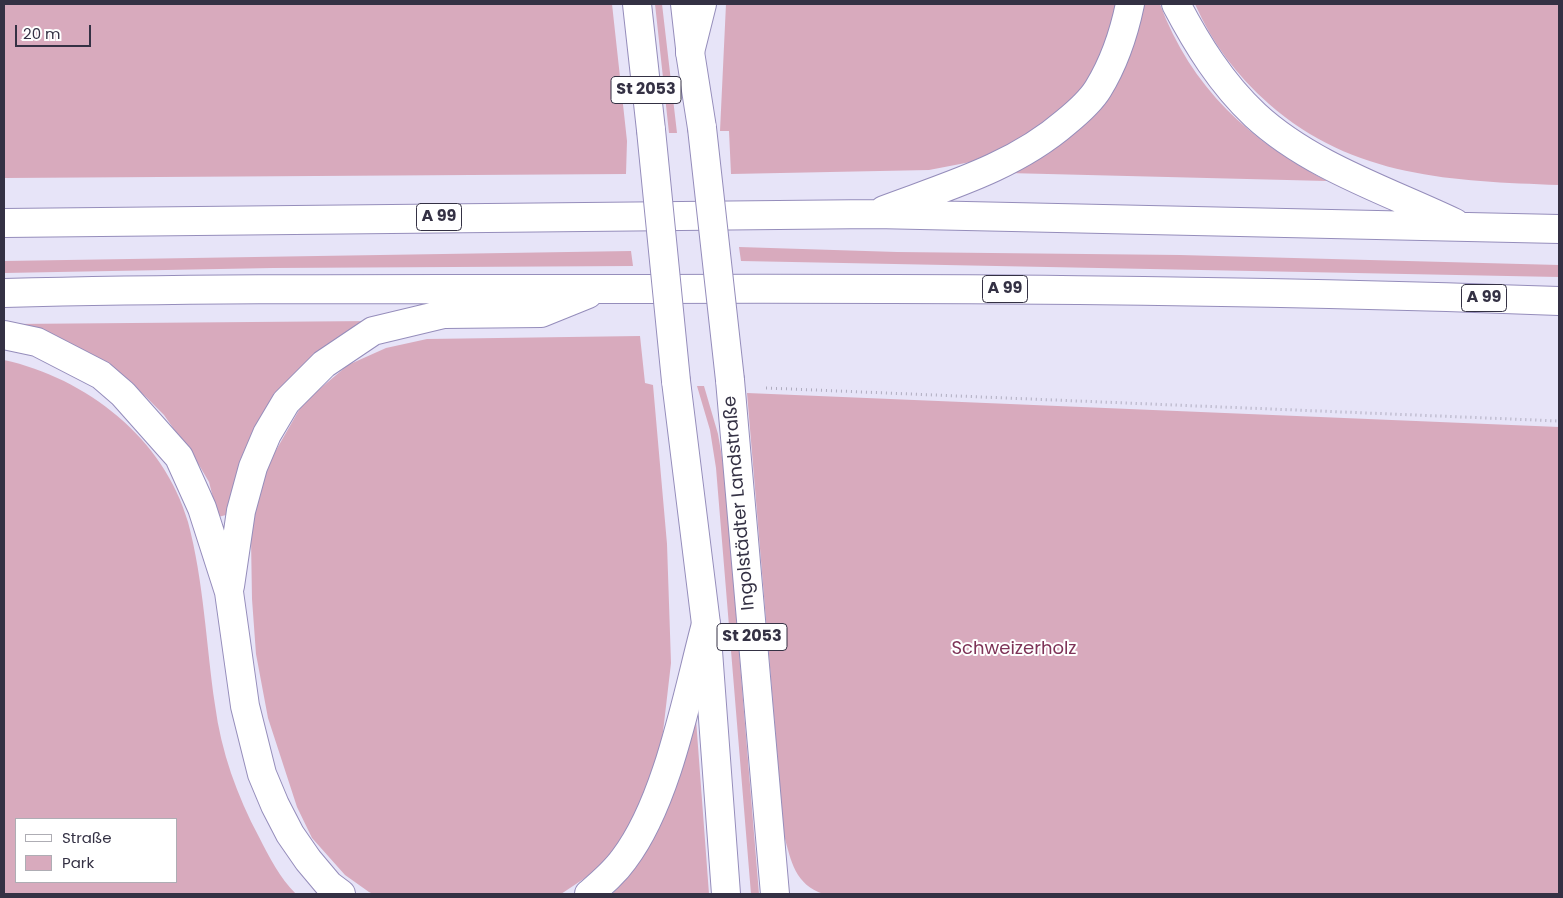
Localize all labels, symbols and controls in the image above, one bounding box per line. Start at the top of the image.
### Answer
scale bar [18,15,94,47]
text: 20 m [23,23,61,44]
road number: St 2053 [611,76,681,104]
road number: A 99 [416,203,462,230]
road number: A 99 [982,276,1028,302]
road number: A 99 [1462,284,1506,312]
street label: Ingolstädter Landstraße [720,395,760,611]
road number: St 2053 [717,624,787,650]
park label: Schweizerholz [951,638,1077,660]
legend [15,818,178,883]
text: Straße [62,827,112,848]
text: Park [62,852,94,873]

